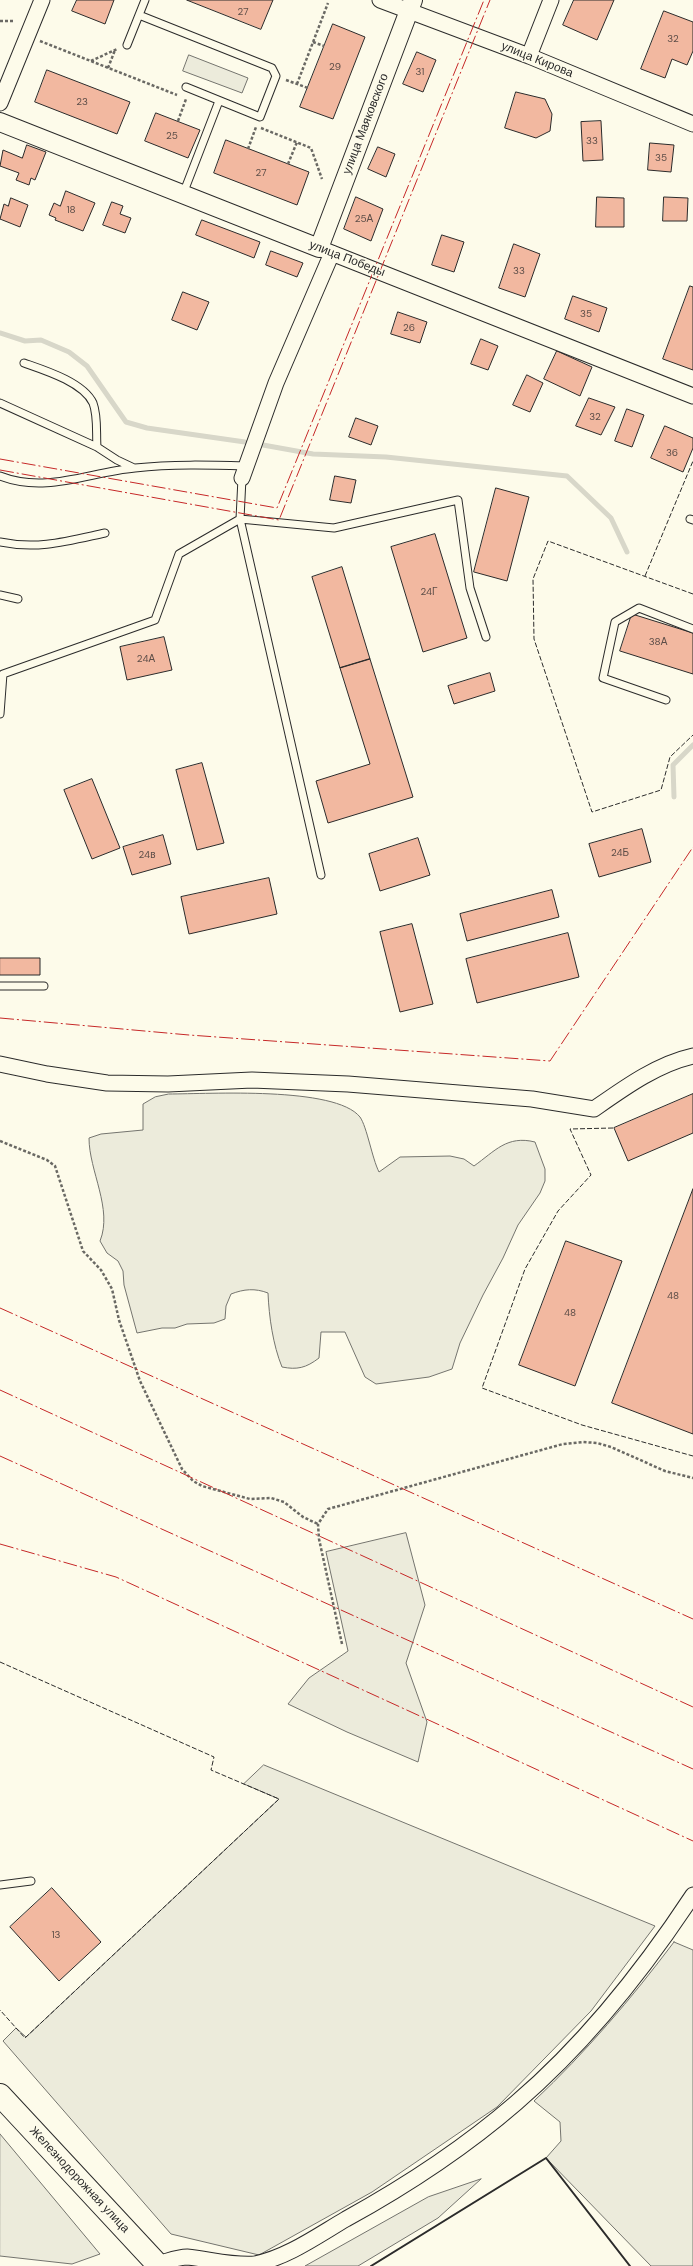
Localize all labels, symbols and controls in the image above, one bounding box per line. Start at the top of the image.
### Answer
house number: 27 [238,6,248,18]
house number: 32 [667,33,679,45]
street label: улица Кирова [499,39,575,81]
house number: 29 [329,61,341,73]
house number: 31 [416,66,424,78]
street label: улица Маяковского [340,72,392,176]
house number: 23 [76,96,88,108]
house number: 25 [166,130,178,142]
house number: 33 [586,135,598,147]
house number: 35 [655,152,667,164]
house number: 27 [256,167,266,179]
house number: 18 [66,204,76,216]
house number: 25А [355,213,373,225]
street label: улица Победы [307,238,387,280]
house number: 33 [513,265,525,277]
house number: 35 [580,308,592,320]
house number: 26 [403,322,415,334]
house number: 32 [589,411,601,423]
house number: 36 [666,447,678,459]
house number: 24Г [420,586,438,598]
house number: 38А [649,636,667,648]
house number: 24А [137,653,155,665]
house number: 24Б [611,847,629,859]
house number: 24в [139,849,155,861]
house number: 48 [667,1290,679,1302]
house number: 48 [564,1307,576,1319]
house number: 13 [51,1929,61,1941]
street label: Железнодорожная улица [26,2124,132,2236]

